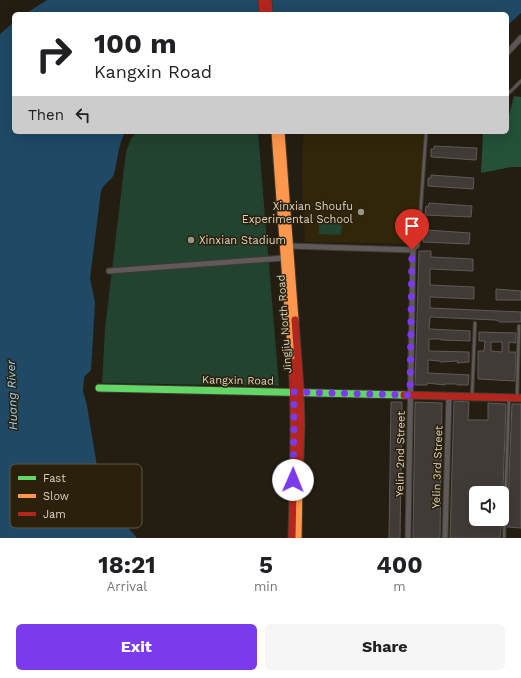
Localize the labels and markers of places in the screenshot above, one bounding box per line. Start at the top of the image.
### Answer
place label: Xinxian Shoufu Experimental School [242,200,354,226]
marker: Xinxian Shoufu Experimental School [356,207,366,217]
pin [395,209,429,250]
place label: Xinxian Stadium [199,234,286,247]
marker: Xinxian Stadium [186,235,196,245]

